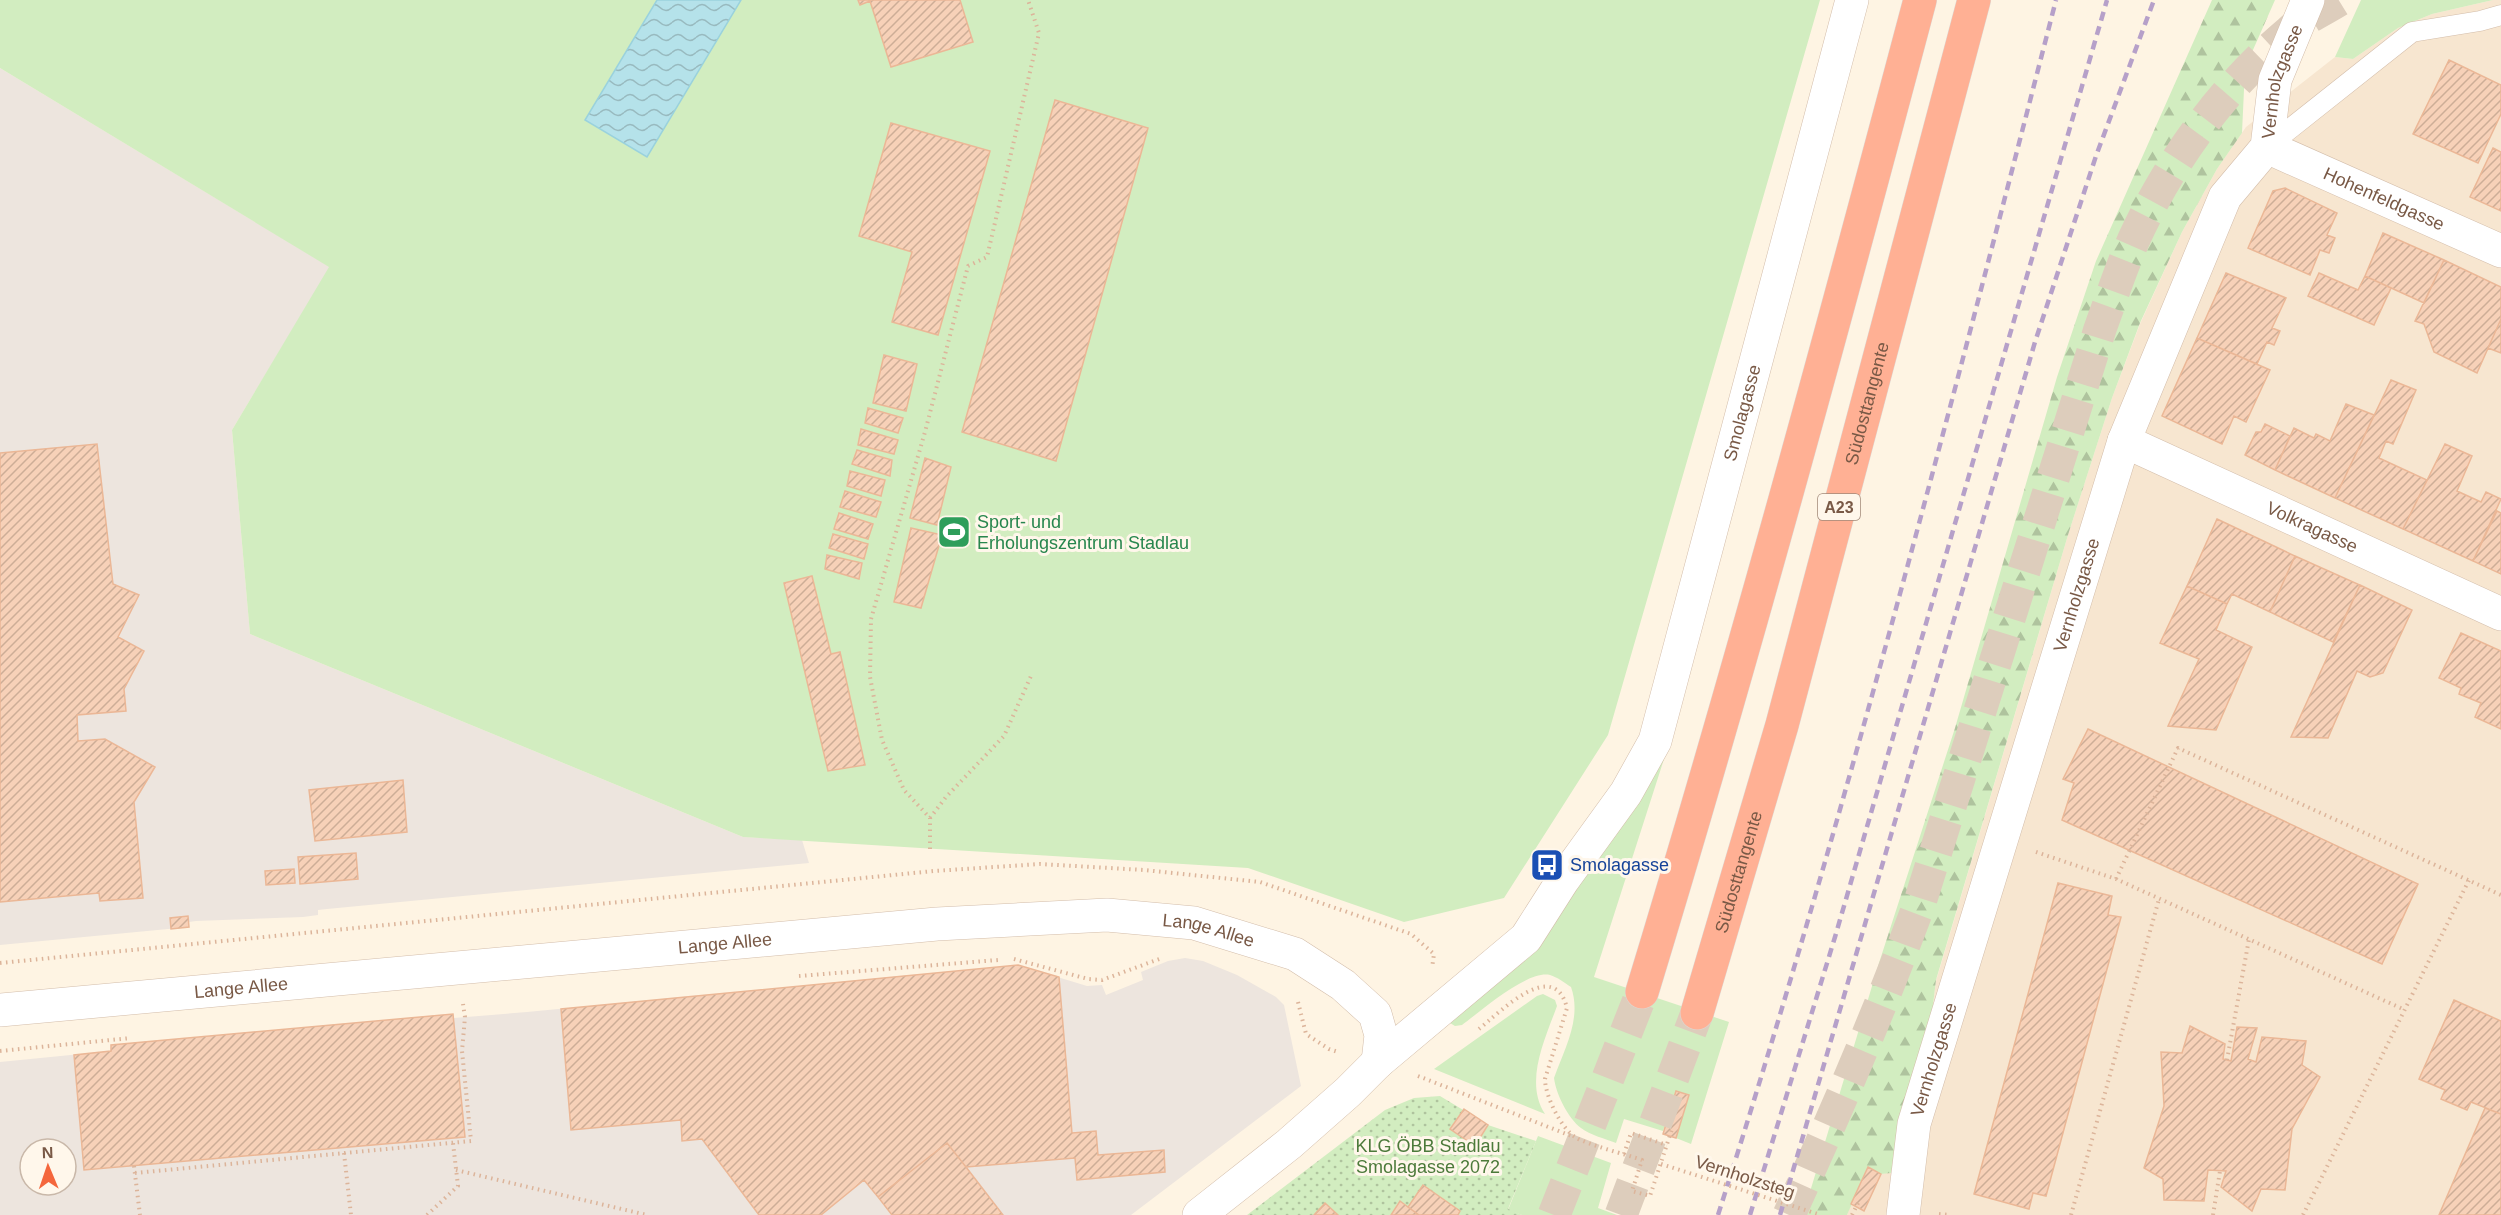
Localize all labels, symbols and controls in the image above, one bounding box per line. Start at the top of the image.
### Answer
street label: Vernholzgasse [2258,22,2307,140]
street label: Hohenfeldgasse [2320,163,2447,235]
street label: Südosttangente [1841,340,1893,467]
street label: Smolagasse [1720,362,1765,463]
road number: A23 [1818,494,1860,520]
street label: Volkragasse [2263,498,2361,557]
place label: Sport- und Erholungszentrum Stadlau [977,512,1189,553]
sports icon: Sport- und Erholungszentrum Stadlau [936,514,972,550]
street label: Vernholzgasse [2050,536,2104,654]
street label: Südosttangente [1711,809,1766,935]
bus stop icon: Smolagasse [1529,847,1565,883]
place label: Smolagasse [1570,855,1669,875]
street label: Lange Allee [1162,910,1257,951]
street label: Lange Allee [677,929,773,958]
street label: Lange Allee [193,974,289,1002]
street label: Vernholzgasse [1907,1000,1961,1119]
park label: KLG ÖBB Stadlau Smolagasse 2072 [1355,1136,1501,1177]
north arrow [18,1137,78,1197]
text: N [41,1144,54,1161]
street label: Vernholzsteg [1692,1151,1798,1203]

